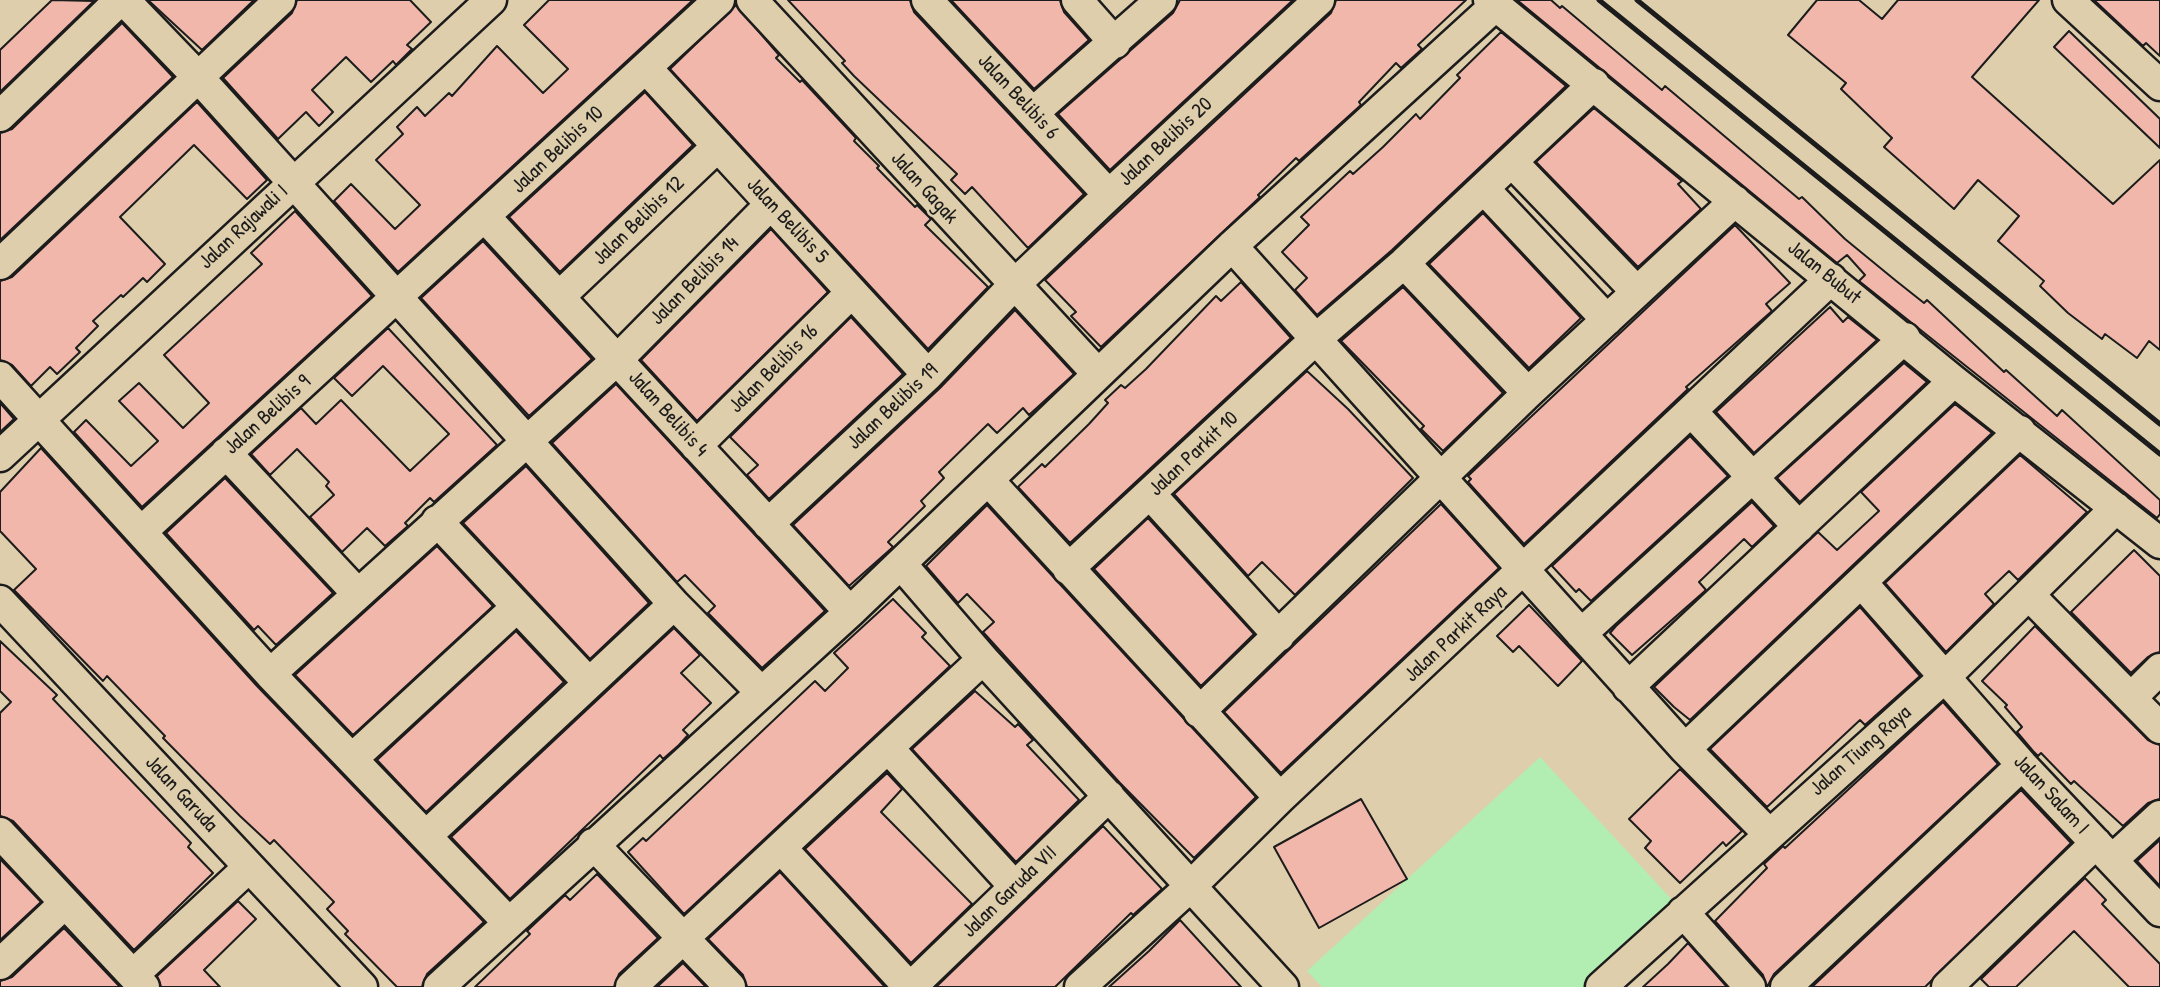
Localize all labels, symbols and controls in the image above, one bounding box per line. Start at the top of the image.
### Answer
street label: Jalan Belibis 6 [972,49,1064,145]
street label: Jalan Belibis 20 [1114,92,1218,192]
street label: Jalan Belibis 10 [507,101,609,199]
street label: Jalan Gagak [885,147,963,229]
street label: Jalan Belibis 12 [588,171,690,271]
street label: Jalan Belibis 5 [741,173,833,269]
street label: Jalan Rajawali I [194,179,294,275]
street label: Jalan Belibis 14 [645,231,745,331]
street label: Jalan Bubut [1782,236,1866,310]
street label: Jalan Belibis 16 [724,319,824,419]
street label: Jalan Belibis 19 [842,359,944,455]
street label: Jalan Belibis 4 [623,366,713,462]
street label: Jalan Belibis 9 [220,370,316,460]
street label: Jalan Parkit 10 [1144,406,1244,502]
street label: Jalan Parkit Raya [1400,580,1512,688]
street label: Jalan Tiung Raya [1805,700,1917,802]
street label: Jalan Salam I [2008,750,2094,840]
street label: Jalan Garuda [139,751,223,837]
street label: Jalan Garuda VII [957,841,1063,943]

